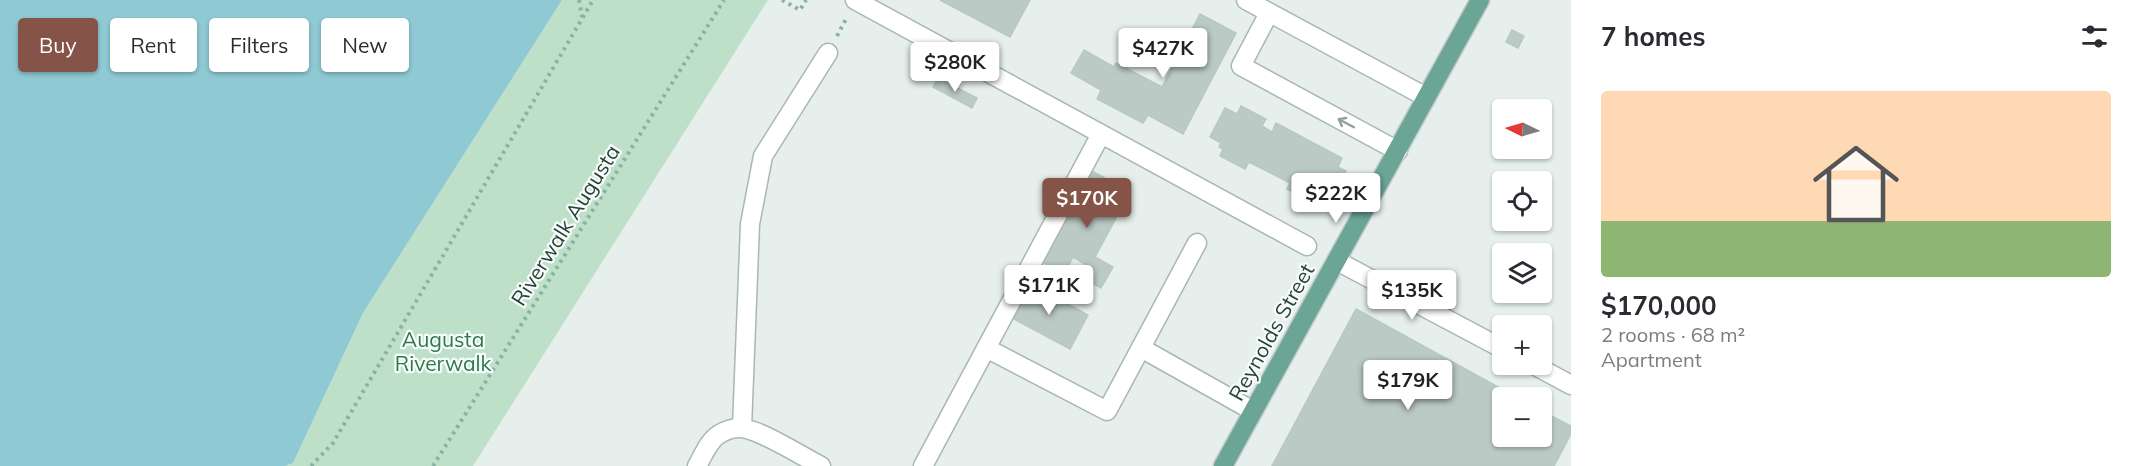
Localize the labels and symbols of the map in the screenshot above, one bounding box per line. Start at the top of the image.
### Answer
pin: $427K [1121,28,1205,79]
pin: $280K [913,42,997,93]
north arrow [1492,99,1552,159]
one-way arrow [1338,117,1355,129]
street label: Riverwalk Augusta [505,140,625,310]
pin: $222K [1294,173,1378,224]
pin: $170K [1045,178,1129,229]
street label: Reynolds Street [1223,259,1319,405]
pin: $171K [1007,265,1091,316]
pin: $135K [1370,270,1454,321]
park label: Augusta Riverwalk [395,326,492,376]
pin: $179K [1366,360,1450,411]

